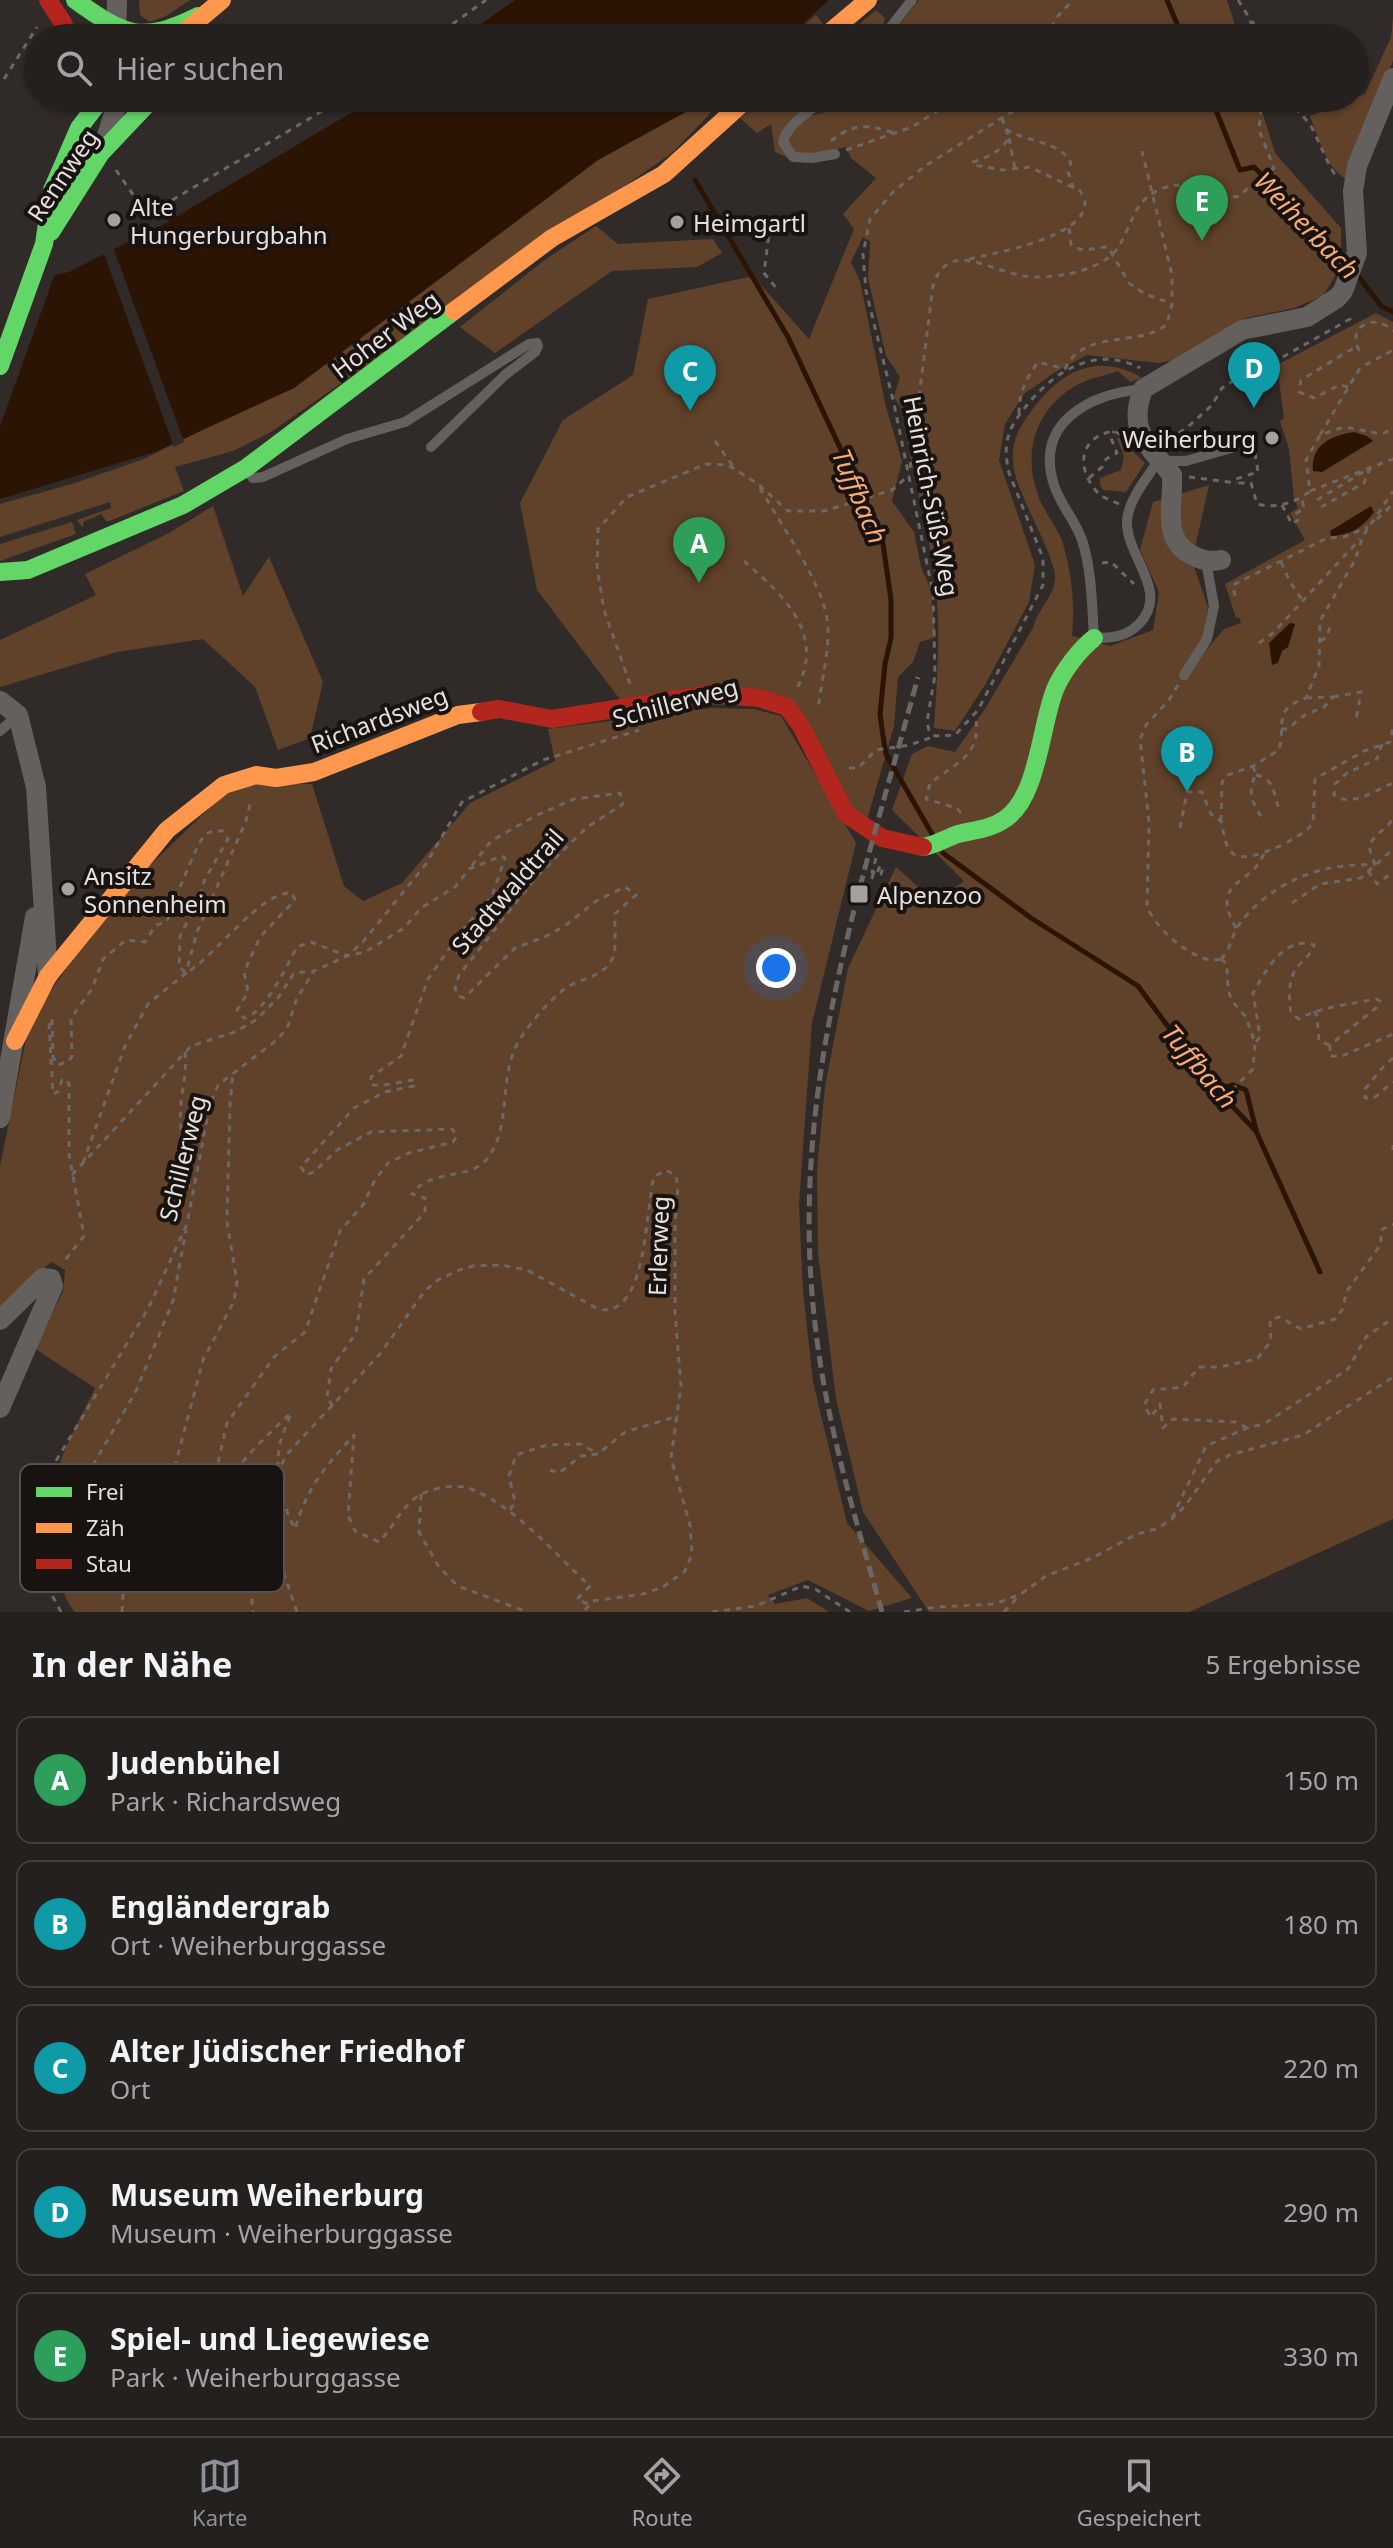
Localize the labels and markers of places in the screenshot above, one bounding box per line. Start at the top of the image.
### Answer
pin: E [1176,175,1228,241]
place label: Alte Hungerburgbahn [130,190,328,251]
place label: Heimgartl [693,206,806,239]
marker: Alte Hungerburgbahn [105,211,123,229]
marker: Heimgartl [668,213,686,231]
pin: D [1228,342,1280,408]
pin: C [664,345,716,411]
place label: Weiherburg [1122,422,1256,455]
marker: Weiherburg [1263,429,1281,447]
pin: A [673,517,725,583]
pin: B [1161,726,1213,792]
place label: Ansitz Sonnenheim [84,859,227,920]
place label: Alpenzoo [877,878,982,911]
marker: Ansitz Sonnenheim [59,880,77,898]
marker: Alpenzoo [848,883,870,905]

